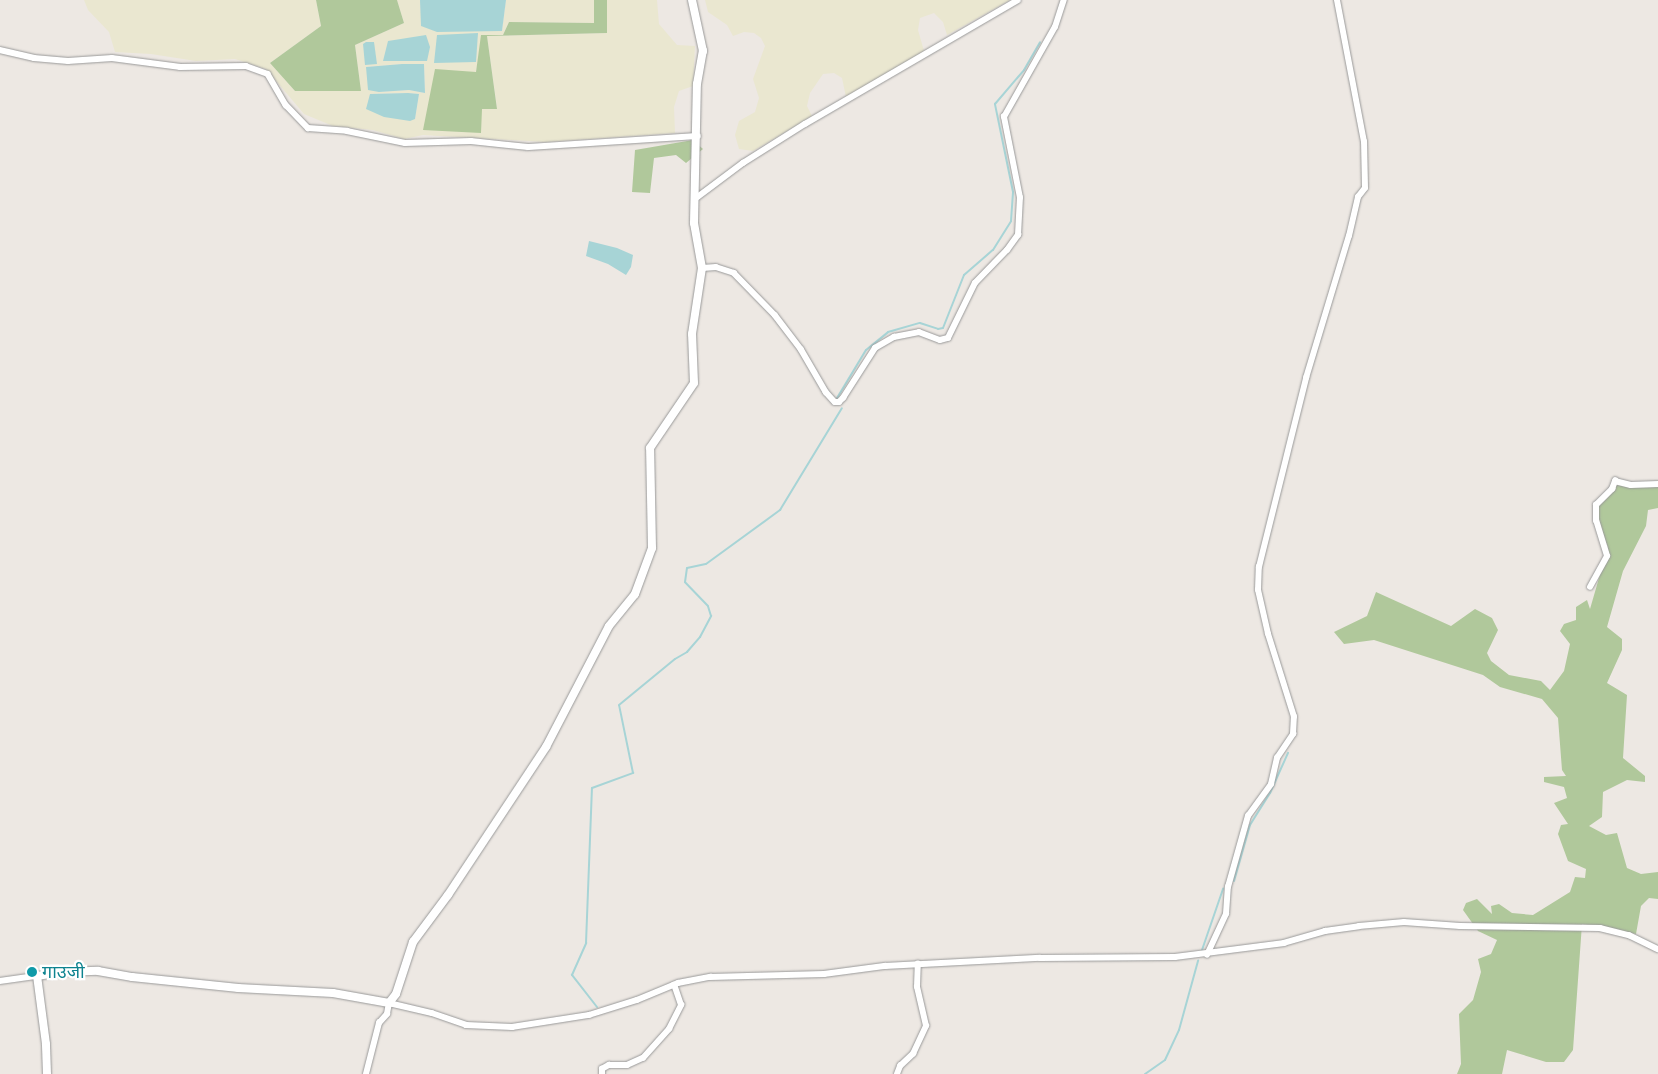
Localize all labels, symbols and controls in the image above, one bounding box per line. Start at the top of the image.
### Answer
place label: गाउजी [42,961,85,983]
marker: गाउजी [26,966,38,978]

